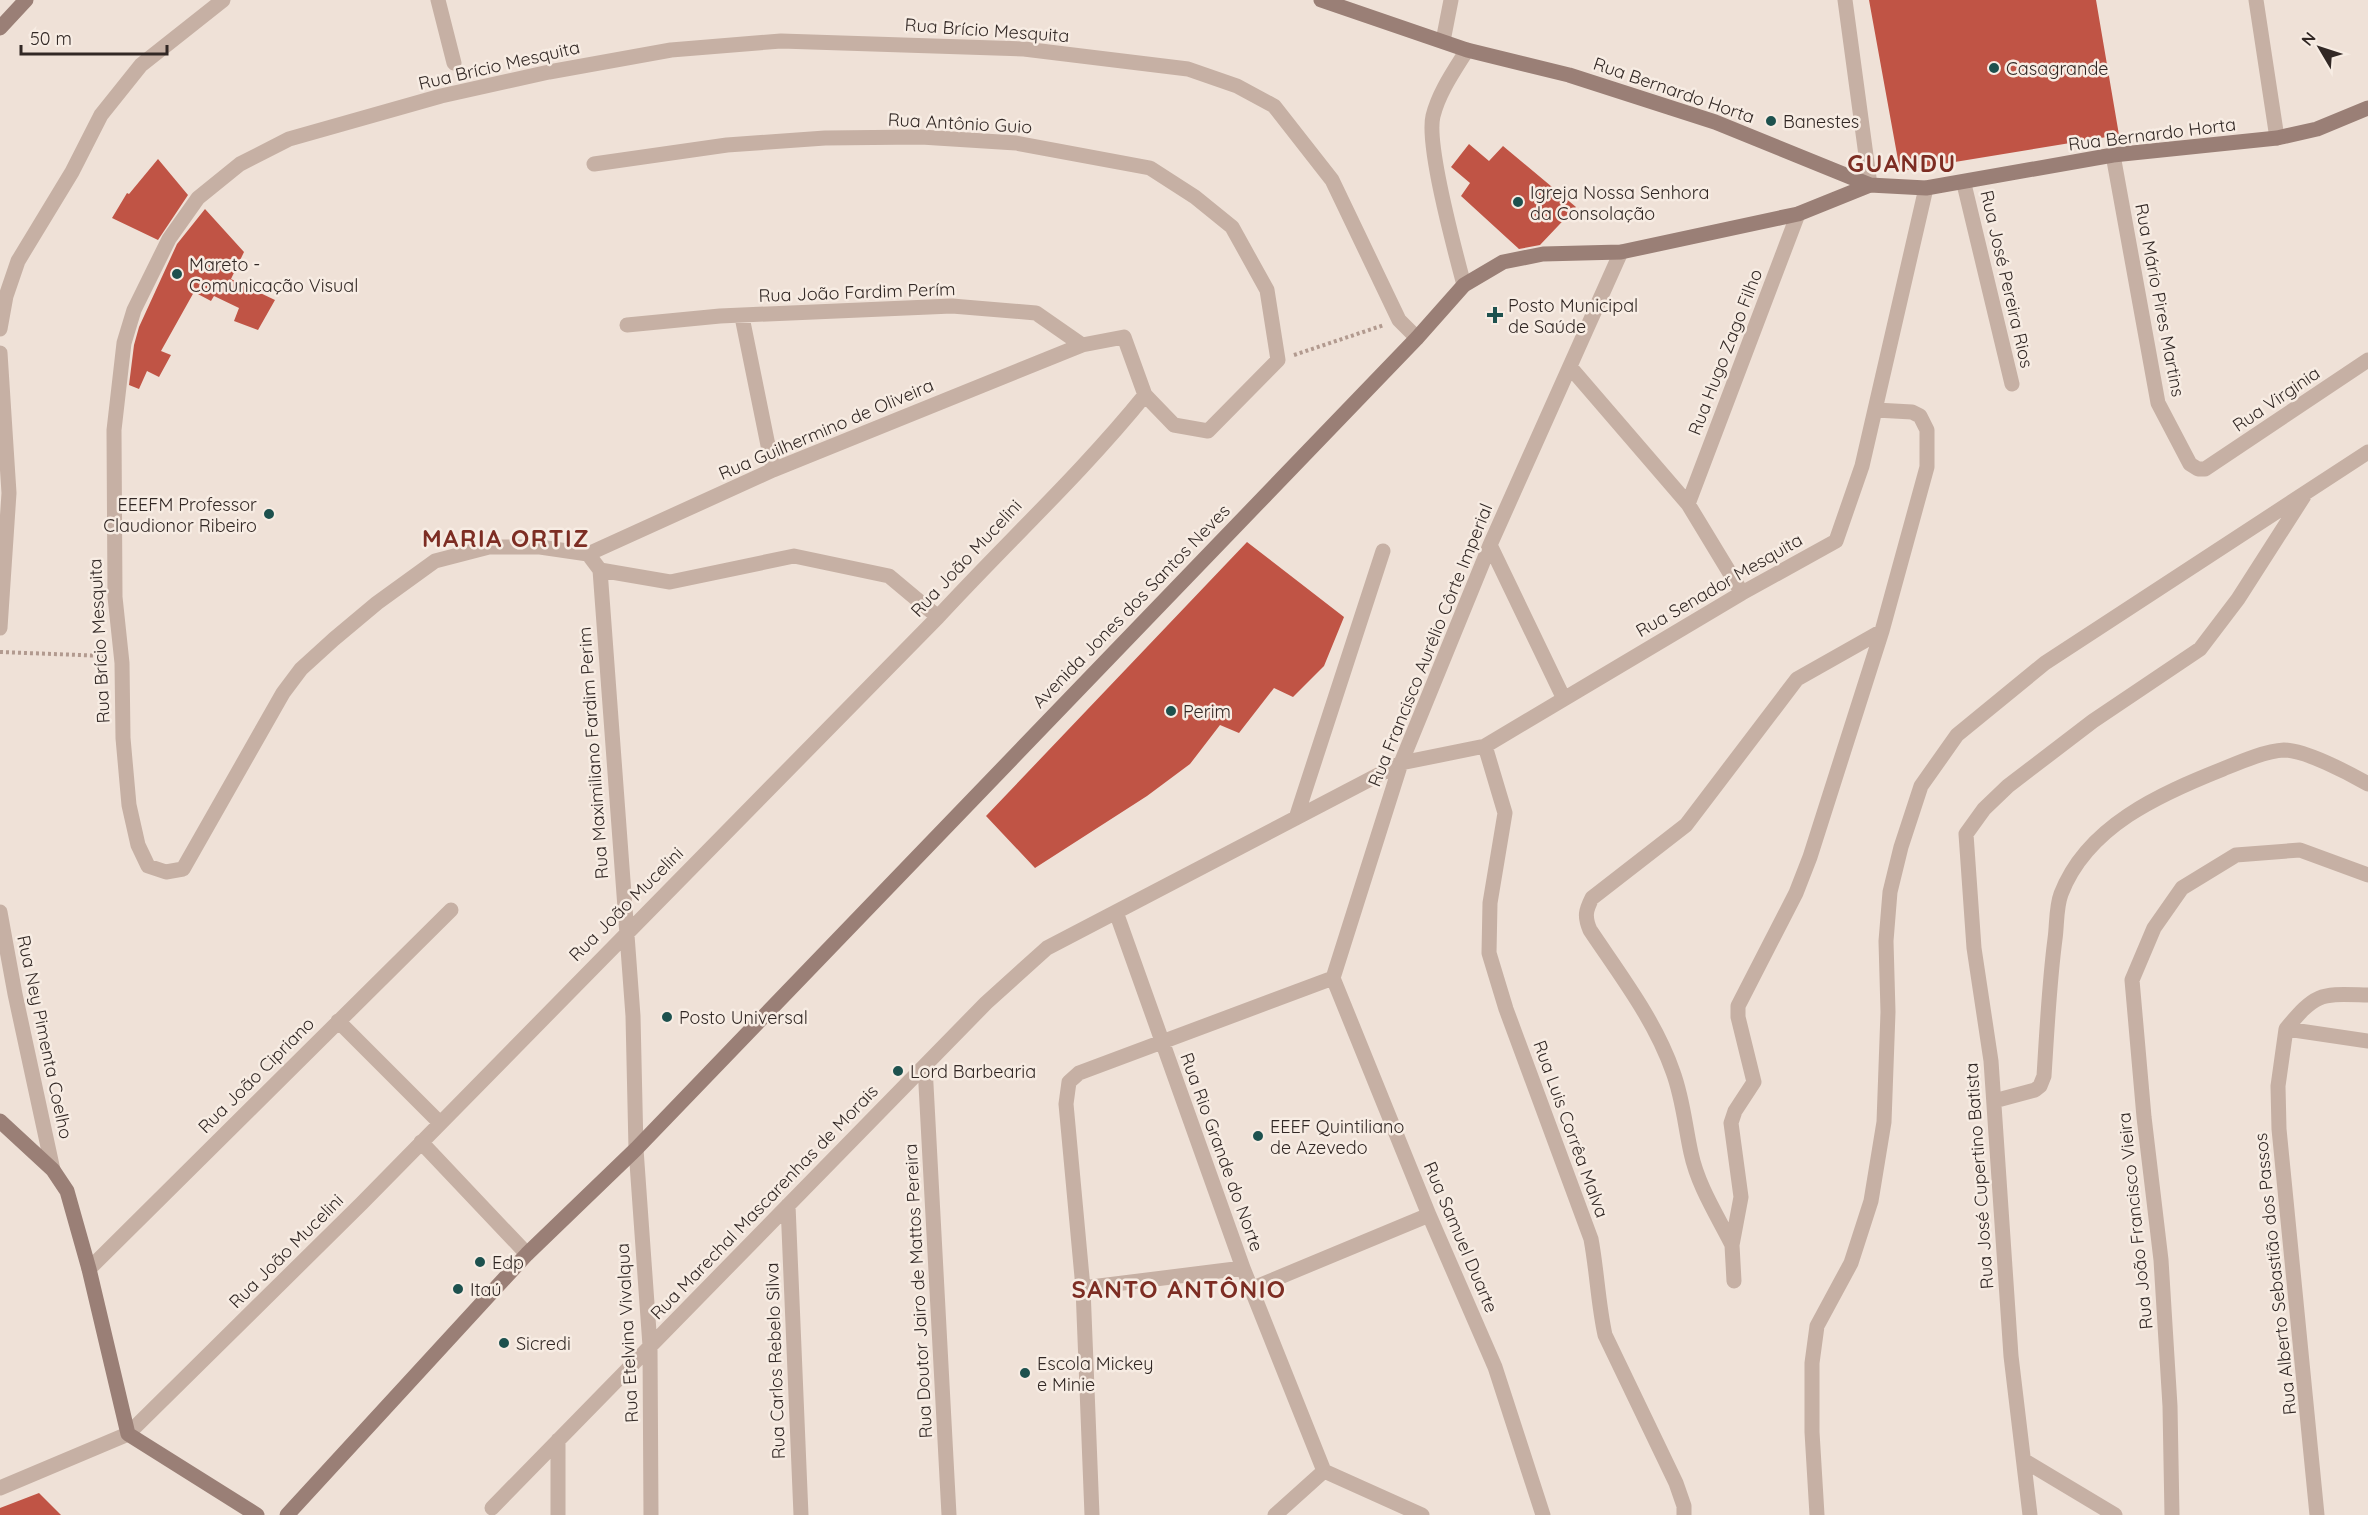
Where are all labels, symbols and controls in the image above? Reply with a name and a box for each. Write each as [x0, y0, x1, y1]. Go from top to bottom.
street label: Rua Brício Mesquita [904, 13, 1070, 47]
scale bar [21, 18, 166, 56]
north arrow [2290, 18, 2350, 78]
text: 50 m [30, 27, 72, 50]
text: N [2297, 28, 2320, 49]
street label: Rua Brício Mesquita [416, 35, 582, 95]
street label: Rua Bernardo Horta [1590, 52, 1758, 128]
place label: Casagrande [2006, 57, 2109, 80]
marker: Casagrande [1987, 61, 2001, 75]
street label: Rua Antônio Guio [887, 108, 1033, 138]
place label: Banestes [1783, 110, 1859, 133]
street label: Rua Bernardo Horta [2067, 112, 2237, 156]
marker: Banestes [1764, 114, 1778, 128]
district label: GUANDU [1847, 148, 1957, 178]
place label: Igreja Nossa Senhora da Consolação [1530, 181, 1709, 225]
street label: Rua José Pereira Rios [1975, 188, 2039, 370]
marker: Igreja Nossa Senhora da Consolação [1511, 195, 1525, 209]
street label: Rua Mário Pires Martins [2130, 201, 2190, 399]
place label: Mareto - Comunicação Visual [189, 253, 358, 297]
street label: Rua Hugo Zago Filho [1683, 266, 1767, 438]
marker: Mareto - Comunicação Visual [170, 267, 184, 281]
street label: Rua João Fardim Perím [758, 277, 956, 307]
place label: Posto Municipal de Saúde [1508, 294, 1638, 338]
marker: Posto Municipal de Saúde [1486, 306, 1504, 324]
street label: Rua Virginia [2228, 361, 2324, 437]
street label: Rua Guilhermino de Oliveira [715, 373, 937, 485]
place label: EEEFM Professor Claudionor Ribeiro [103, 493, 257, 537]
street label: Rua João Mucelini [906, 494, 1026, 622]
street label: Avenida Jones dos Santos Neves [1027, 499, 1235, 713]
street label: Rua Francisco Aurélio Côrte Imperial [1363, 500, 1497, 790]
marker: EEEFM Professor Claudionor Ribeiro [262, 507, 276, 521]
district label: MARIA ORTIZ [422, 523, 590, 553]
street label: Rua Senador Mesquita [1632, 528, 1806, 642]
street label: Rua Brício Mesquita [83, 558, 115, 724]
street label: Rua Maximiliano Fardim Perim [573, 626, 613, 880]
place label: Perim [1183, 700, 1231, 723]
marker: Perim [1164, 704, 1178, 718]
street label: Rua João Mucelini [564, 842, 688, 966]
street label: Rua Ney Pimenta Coelho [12, 933, 78, 1141]
place label: Posto Universal [679, 1006, 808, 1029]
marker: Posto Universal [660, 1010, 674, 1024]
street label: Rua João Cipriano [193, 1012, 319, 1138]
street label: Rua Luis Corrêa Malva [1528, 1037, 1614, 1221]
street label: Rua Rio Grande do Norte [1175, 1049, 1269, 1255]
place label: Lord Barbearia [910, 1060, 1036, 1083]
street label: Rua José Cupertino Batista [1960, 1062, 1998, 1290]
marker: Lord Barbearia [891, 1064, 905, 1078]
street label: Rua Marechal Mascarenhas de Morais [645, 1080, 883, 1324]
street label: Rua João Francisco Vieira [2112, 1111, 2158, 1331]
place label: EEEF Quintiliano de Azevedo [1270, 1115, 1404, 1159]
marker: EEEF Quintiliano de Azevedo [1251, 1129, 1265, 1143]
street label: Rua Alberto Sebastião dos Passos [2249, 1132, 2301, 1416]
street label: Rua Doutor Jairo de Mattos Pereira [899, 1143, 937, 1439]
street label: Rua Samuel Duarte [1419, 1158, 1503, 1316]
street label: Rua João Mucelini [224, 1189, 348, 1313]
street label: Rua Etelvina Vivalqua [611, 1243, 643, 1423]
place label: Edp [492, 1251, 524, 1274]
marker: Edp [473, 1255, 487, 1269]
street label: Rua Carlos Rebelo Silva [760, 1262, 790, 1460]
district label: SANTO ANTÔNIO [1072, 1274, 1286, 1304]
place label: Itaú [470, 1278, 502, 1301]
marker: Itaú [451, 1282, 465, 1296]
place label: Sicredi [516, 1332, 571, 1355]
marker: Sicredi [497, 1336, 511, 1350]
place label: Escola Mickey e Minie [1037, 1352, 1153, 1396]
marker: Escola Mickey e Minie [1018, 1366, 1032, 1380]

